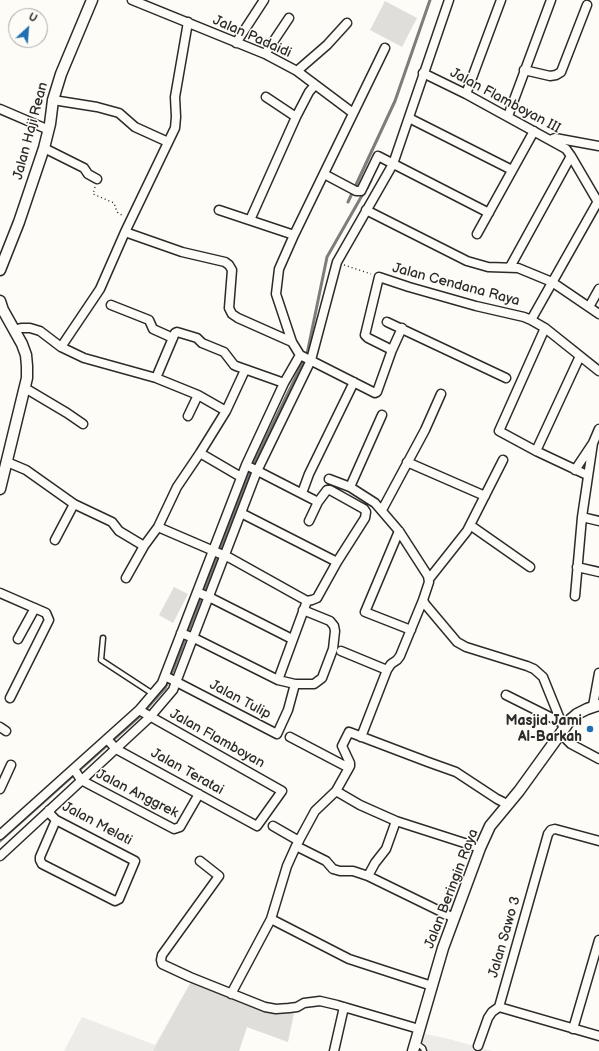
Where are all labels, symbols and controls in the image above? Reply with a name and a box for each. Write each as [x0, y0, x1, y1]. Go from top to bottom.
north arrow [8, 8, 48, 48]
text: U [27, 10, 39, 25]
street label: Jalan Padaidi [210, 12, 294, 62]
street label: Jalan Flamboyan III [447, 65, 563, 137]
street label: Jalan Haji Rean [10, 80, 52, 182]
street label: Jalan Cendana Raya [391, 260, 521, 310]
street label: Jalan Tulip [206, 677, 274, 723]
street label: Jalan Flamboyan [167, 706, 267, 772]
place label: Masjid Jami Al-Barkah [505, 713, 582, 746]
marker: Masjid Jami Al-Barkah [585, 724, 595, 734]
street label: Jalan Teratai [148, 745, 226, 799]
street label: Jalan Anggrek [93, 766, 181, 822]
street label: Jalan Melati [59, 799, 135, 849]
street label: Jalan Beringin Raya [421, 827, 483, 951]
street label: Jalan Sawo 3 [485, 895, 525, 979]

